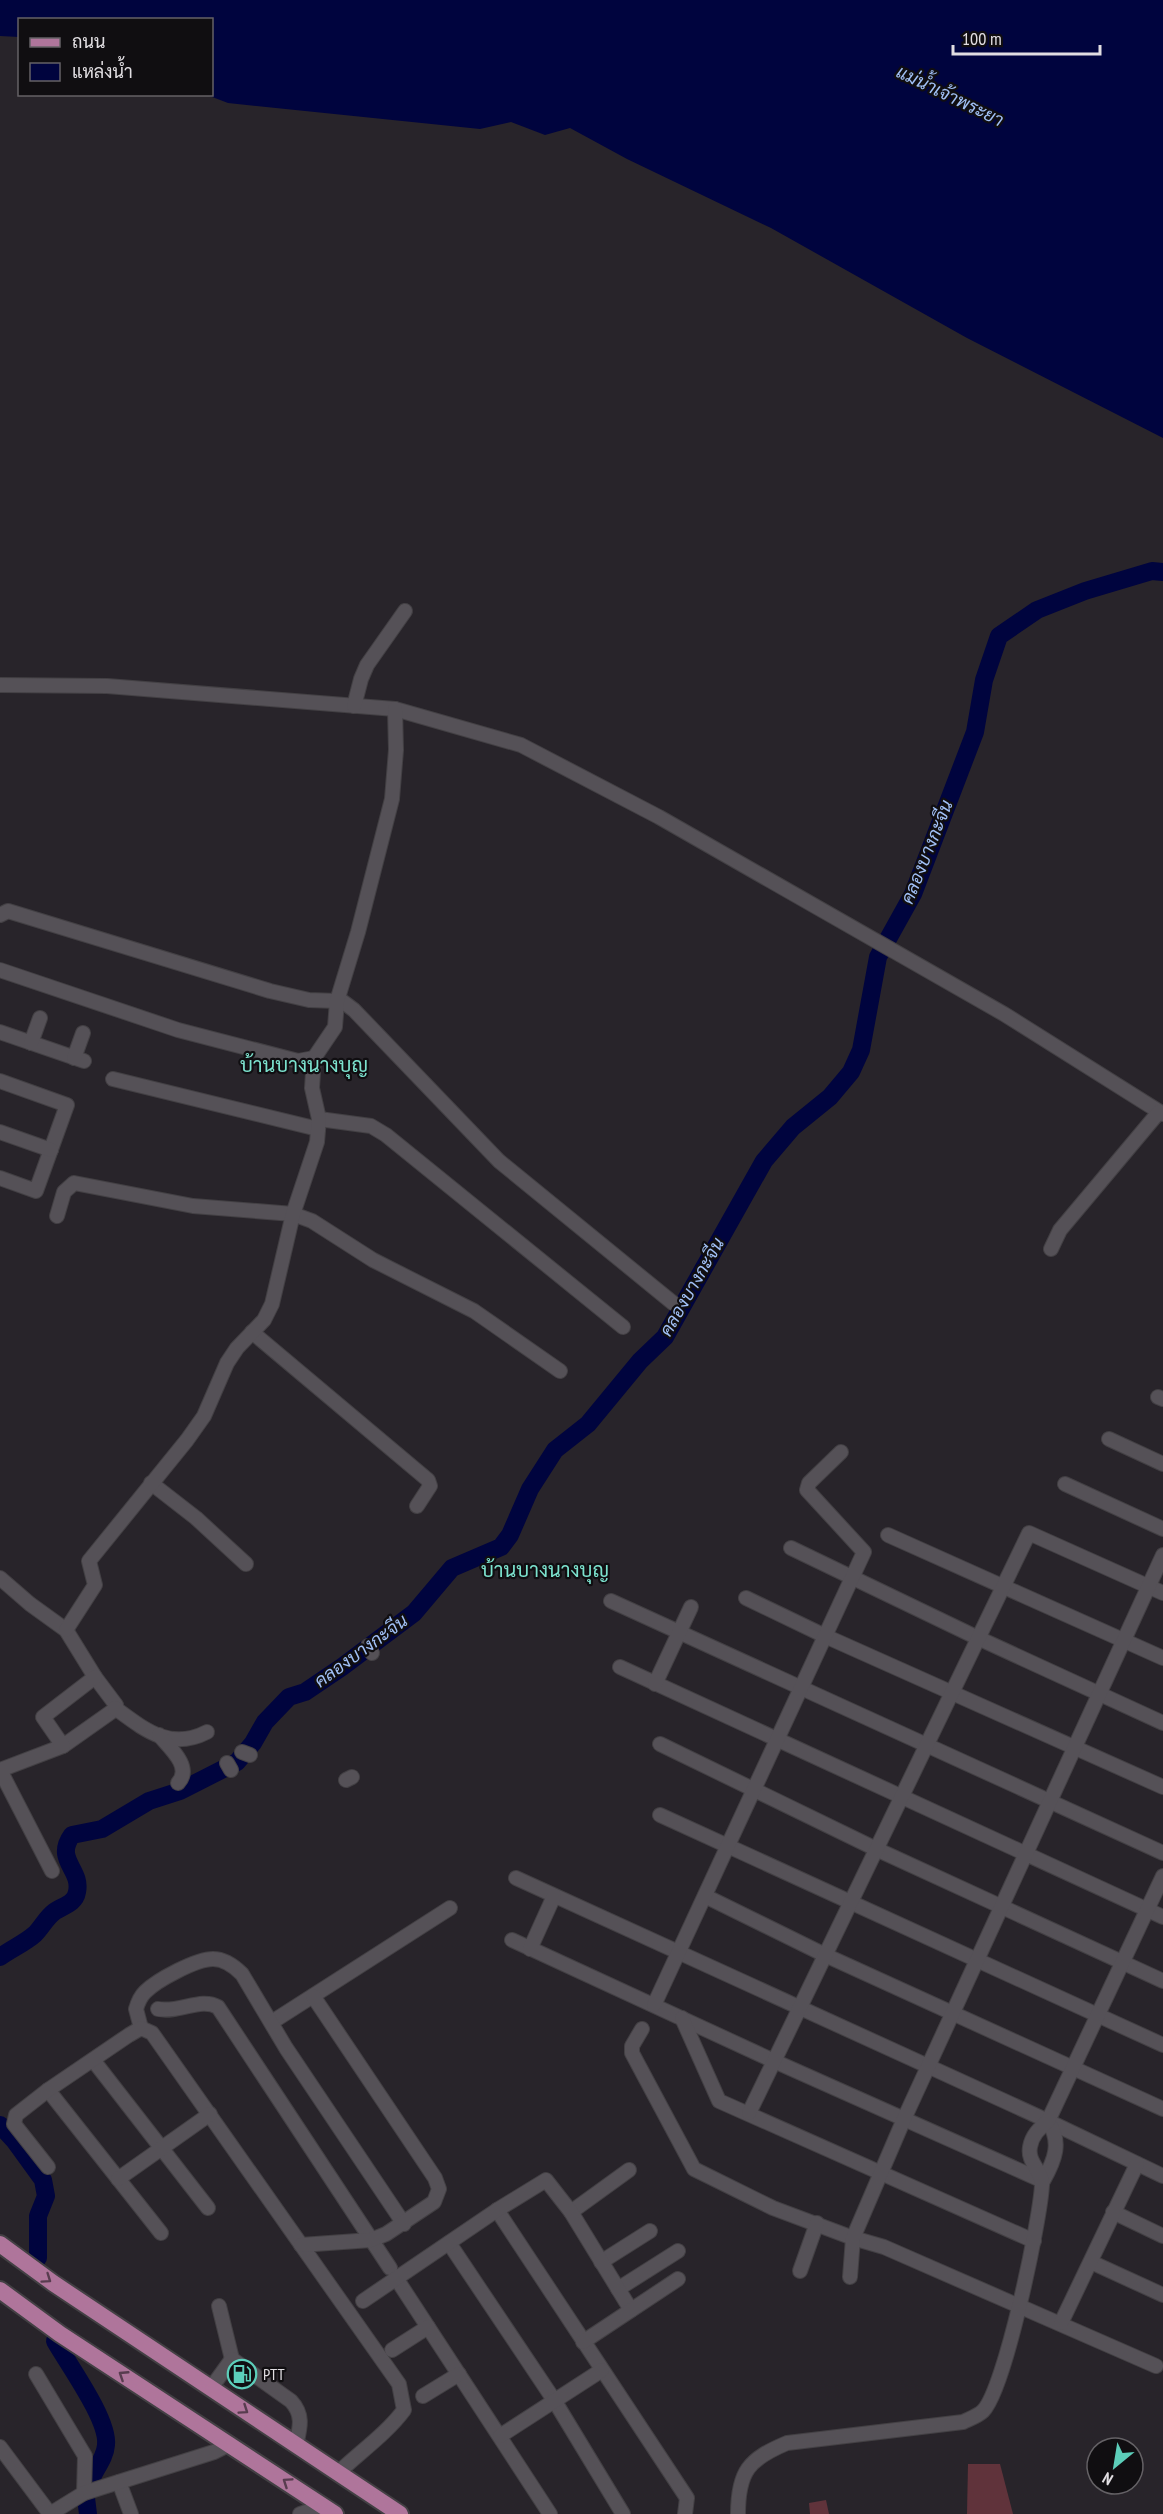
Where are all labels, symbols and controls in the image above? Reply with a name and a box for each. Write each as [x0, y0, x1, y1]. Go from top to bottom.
legend [18, 18, 213, 96]
scale bar [953, 18, 1100, 56]
text: 100 m [962, 27, 1002, 50]
text: ถนน [72, 30, 105, 53]
text: แหล่งน้ำ [72, 56, 133, 83]
water label: แม่น้ำเจ้าพระยา [893, 56, 1010, 131]
water label: คลองบางกะจีน [894, 796, 958, 907]
district label: บ้านบางนางบุญ [240, 1052, 368, 1079]
water label: คลองบางกะจีน [653, 1232, 729, 1340]
district label: บ้านบางนางบุญ [481, 1557, 609, 1584]
water label: คลองบางกะจีน [309, 1608, 412, 1692]
one-way arrow [40, 2272, 51, 2283]
fuel station icon: PTT [226, 2358, 258, 2390]
place label: PTT [263, 2364, 285, 2384]
one-way arrow [119, 2371, 130, 2382]
one-way arrow [237, 2403, 248, 2414]
north arrow [1085, 2436, 1145, 2496]
text: N [1099, 2468, 1116, 2490]
one-way arrow [282, 2478, 293, 2489]

